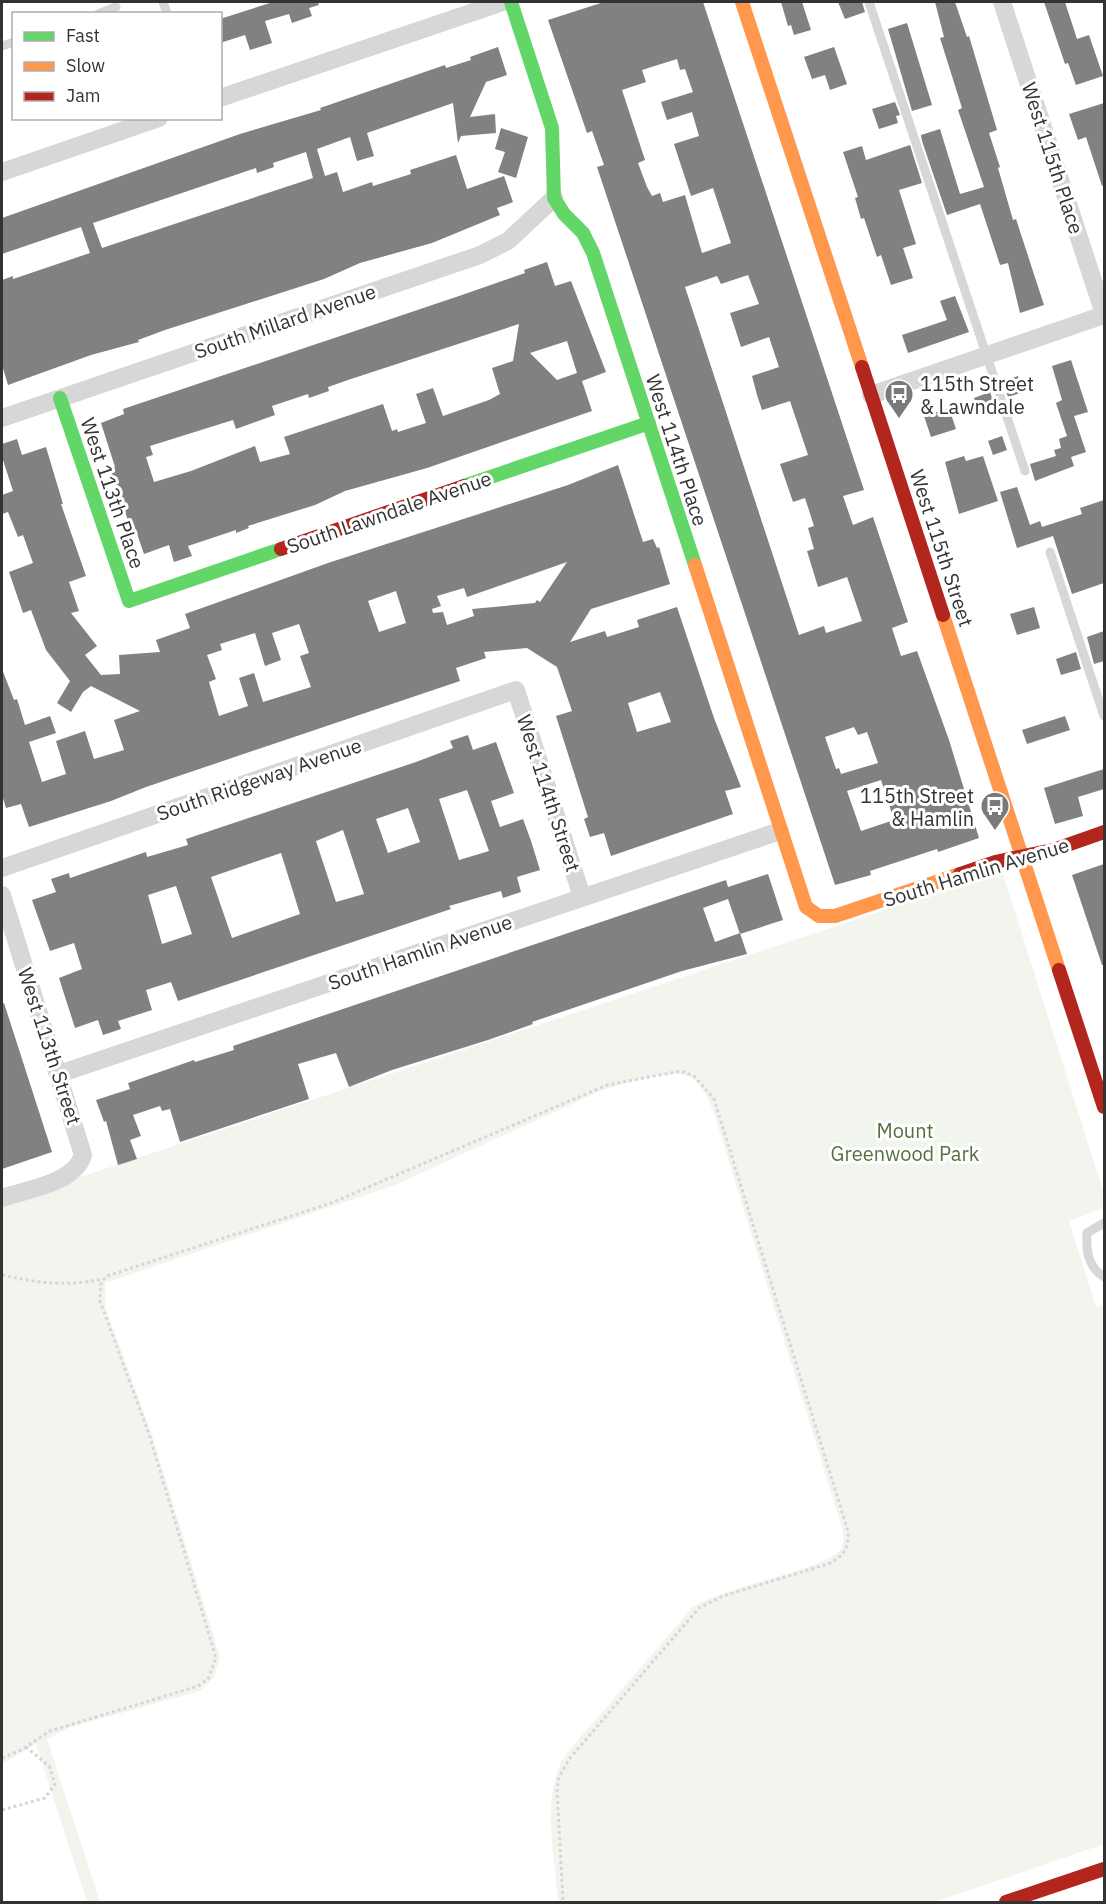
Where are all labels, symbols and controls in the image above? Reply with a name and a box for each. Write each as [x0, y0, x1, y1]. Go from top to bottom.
legend [12, 12, 222, 120]
text: Fast [66, 24, 100, 47]
text: Slow [66, 54, 105, 77]
street label: West 115th Place [1016, 79, 1090, 237]
text: Jam [66, 84, 101, 107]
street label: South Millard Avenue [191, 277, 379, 365]
place label: 115th Street & Lawndale [920, 370, 1034, 420]
street label: West 114th Place [640, 371, 714, 529]
bus stop icon: 115th Street & Lawndale [883, 378, 915, 420]
street label: West 113th Place [74, 414, 152, 572]
street label: South Lawndale Avenue [283, 464, 495, 560]
street label: West 115th Street [904, 466, 980, 630]
street label: West 114th Street [511, 711, 587, 875]
street label: South Ridgeway Avenue [153, 731, 365, 827]
place label: 115th Street & Hamlin [860, 782, 974, 832]
bus stop icon: 115th Street & Hamlin [979, 790, 1011, 832]
street label: South Hamlin Avenue [880, 831, 1072, 913]
street label: South Hamlin Avenue [324, 908, 516, 996]
street label: West 113th Street [12, 964, 88, 1128]
park label: Mount Greenwood Park [831, 1117, 980, 1167]

